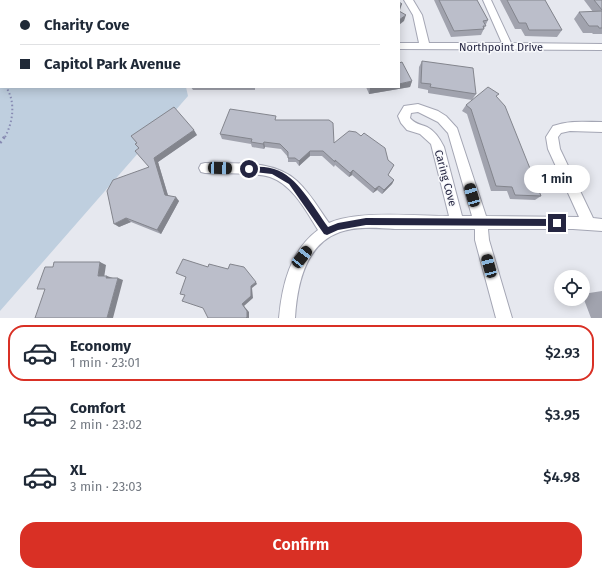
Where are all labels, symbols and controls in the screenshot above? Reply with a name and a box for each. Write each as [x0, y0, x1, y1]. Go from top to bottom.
text: Charity Cove [44, 16, 129, 34]
street label: Northpoint Drive [459, 41, 543, 54]
text: Capitol Park Avenue [44, 55, 181, 73]
street label: Caring Cove [432, 148, 459, 208]
route start [240, 160, 258, 178]
car [208, 162, 232, 174]
callout: 1 min [524, 165, 590, 193]
text: 1 min [541, 171, 573, 186]
car [463, 182, 481, 208]
route end [548, 214, 566, 232]
car [290, 244, 314, 270]
car [480, 253, 498, 279]
map controls [554, 270, 590, 306]
button: locate [554, 270, 590, 306]
icon: car [22, 335, 58, 371]
text: Economy [70, 337, 131, 355]
text: $2.93 [545, 344, 580, 362]
text: 1 min · 23:01 [70, 355, 140, 370]
icon: car [22, 397, 58, 433]
text: Comfort [70, 399, 126, 417]
text: $3.95 [545, 406, 580, 424]
text: 2 min · 23:02 [70, 417, 142, 432]
icon: car [22, 459, 58, 495]
text: XL [70, 461, 86, 479]
text: $4.98 [543, 468, 580, 486]
text: 3 min · 23:03 [70, 479, 142, 494]
button: Confirm [20, 522, 582, 568]

